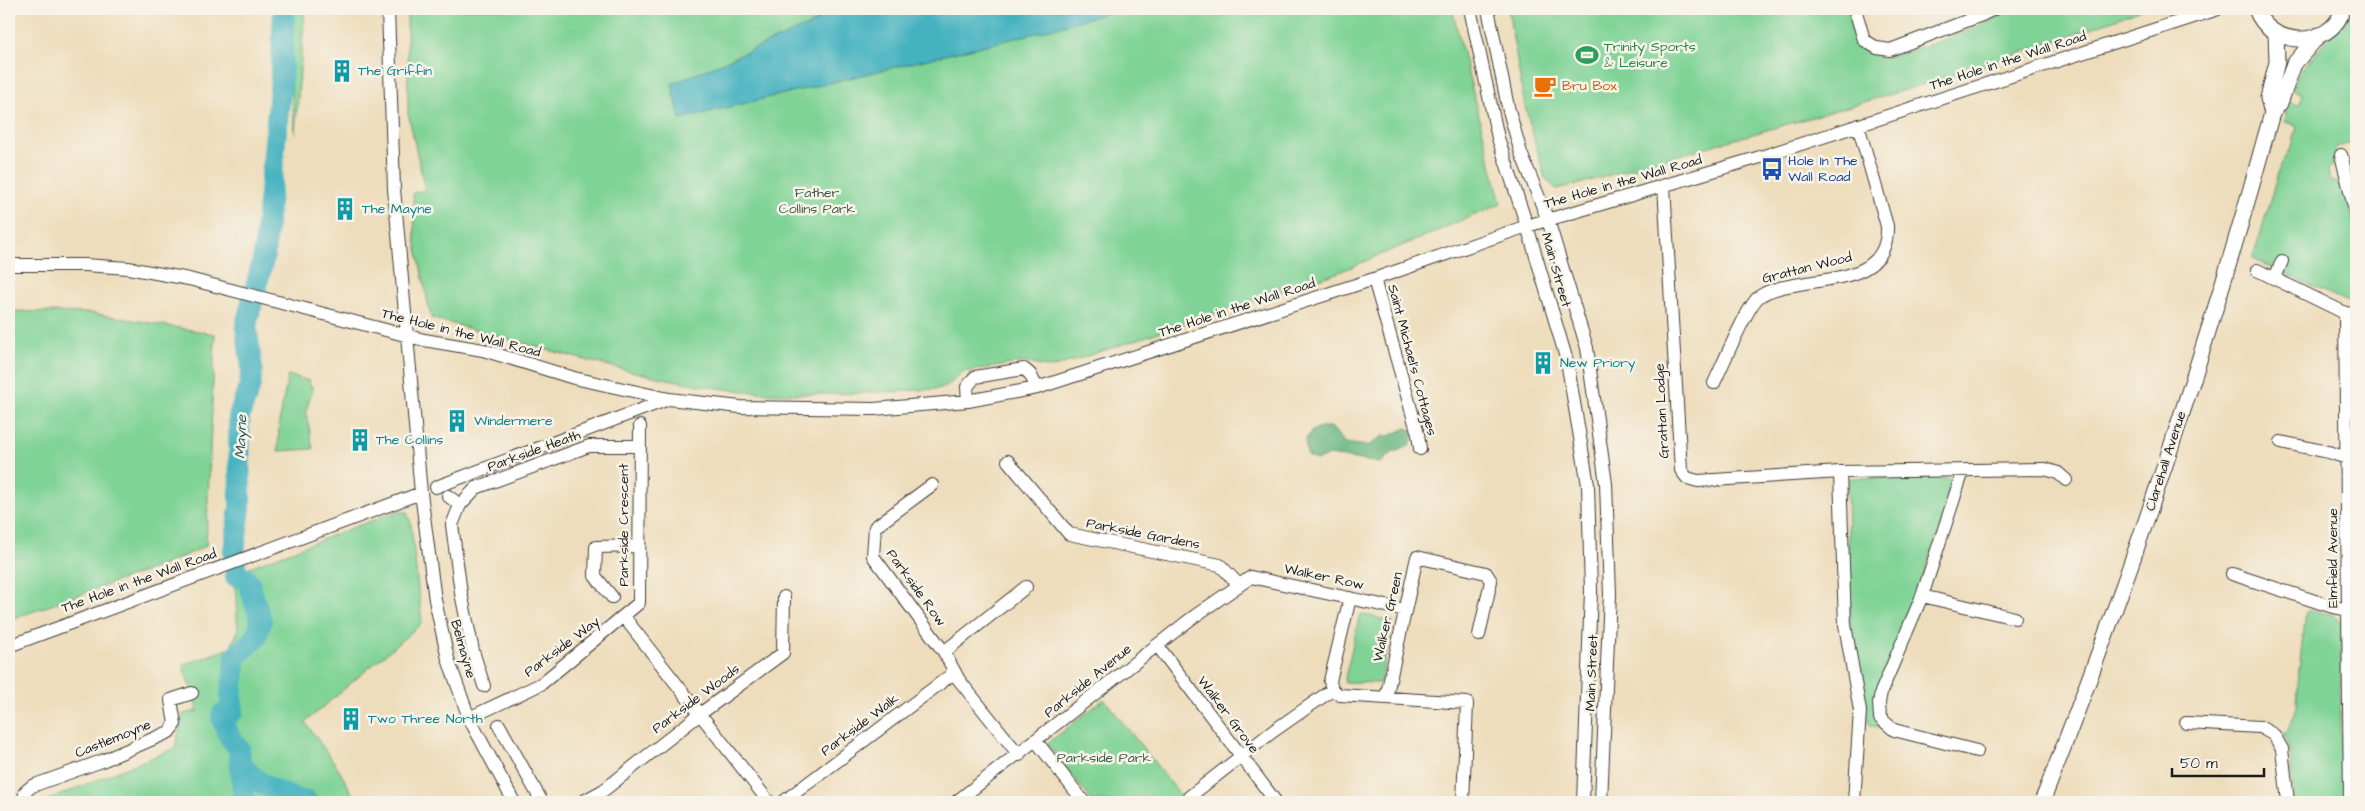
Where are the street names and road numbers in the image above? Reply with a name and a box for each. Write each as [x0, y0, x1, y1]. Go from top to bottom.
street label: The Hole in the Wall Road [1927, 26, 2089, 96]
street label: The Hole in the Wall Road [1542, 150, 1704, 214]
street label: Main Street [1536, 230, 1576, 310]
street label: Grattan Wood [1760, 247, 1854, 289]
street label: The Hole in the Wall Road [1156, 273, 1318, 343]
street label: Saint Michael's Cottages [1382, 282, 1442, 438]
street label: The Hole in the Wall Road [379, 304, 543, 362]
street label: Grattan Lodge [1650, 363, 1674, 459]
street label: Clarehall Avenue [2140, 408, 2192, 514]
street label: Parkside Heath [485, 425, 583, 477]
street label: Parkside Crescent [614, 463, 634, 587]
street label: Elmfield Avenue [2323, 508, 2343, 608]
street label: Parkside Gardens [1085, 513, 1201, 555]
street label: The Hole in the Wall Road [59, 544, 219, 618]
street label: Parkside Row [881, 545, 951, 631]
street label: Walker Row [1282, 559, 1366, 595]
street label: Walker Green [1368, 570, 1408, 664]
street label: Parkside Way [520, 612, 604, 682]
street label: Belmayne [445, 617, 481, 681]
street label: Main Street [1581, 634, 1603, 712]
street label: Parkside Avenue [1040, 639, 1136, 723]
street label: Parkside Woods [648, 659, 744, 739]
street label: Walker Grove [1192, 672, 1264, 758]
street label: Parkside Walk [817, 689, 903, 761]
street label: Castlemoyne [72, 714, 154, 763]

